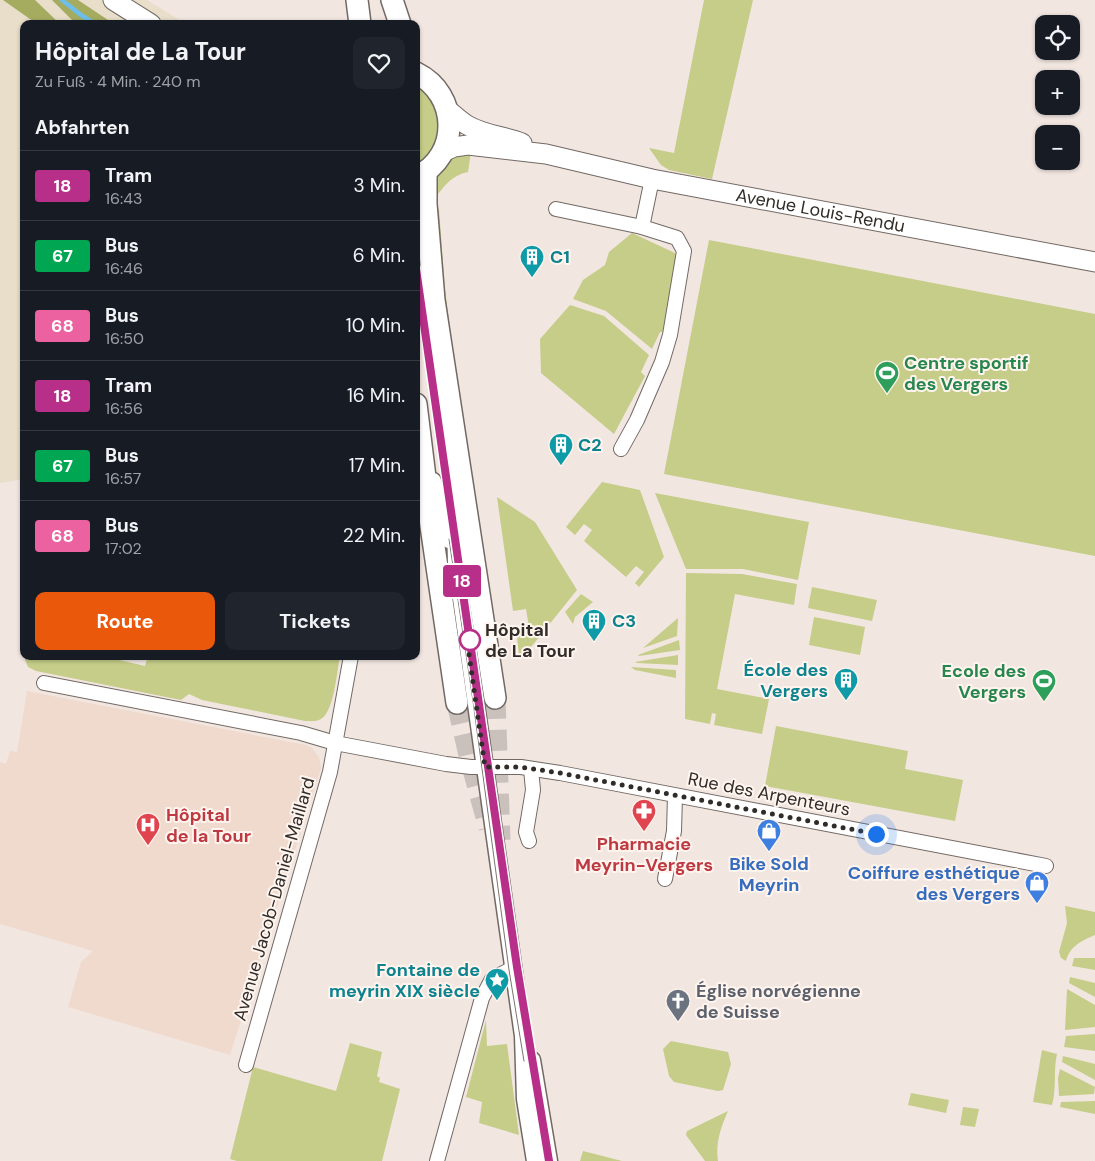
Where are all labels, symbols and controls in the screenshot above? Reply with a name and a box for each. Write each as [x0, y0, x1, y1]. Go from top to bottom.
map controls [1035, 15, 1080, 170]
button: locate [1035, 15, 1080, 60]
text: Hôpital de La Tour [35, 36, 246, 67]
button: heart [353, 37, 405, 89]
button: + [1035, 70, 1080, 115]
text: Zu Fuß · 4 Min. · 240 m [35, 71, 200, 92]
text: Abfahrten [35, 115, 129, 140]
button: − [1035, 125, 1080, 170]
text: Tram [105, 163, 152, 188]
text: 3 Min. [354, 173, 405, 198]
text: 18 [54, 174, 71, 198]
street label: Avenue Louis-Rendu [734, 183, 907, 238]
text: 16:43 [105, 188, 142, 209]
text: Bus [105, 233, 139, 258]
text: 6 Min. [353, 243, 405, 268]
text: 67 [52, 244, 73, 268]
building icon: C1 [519, 244, 545, 278]
place label: C1 [550, 245, 570, 269]
text: 16:46 [105, 258, 143, 279]
text: Bus [105, 303, 139, 328]
text: 10 Min. [346, 313, 405, 338]
text: 68 [51, 314, 74, 338]
text: 16:50 [105, 328, 144, 349]
place label: Centre sportif des Vergers [904, 351, 1028, 396]
sports icon: Centre sportif des Vergers [874, 360, 900, 394]
text: Tram [105, 373, 152, 398]
text: 16 Min. [347, 383, 405, 408]
text: 18 [54, 384, 71, 408]
text: 16:56 [105, 398, 143, 419]
building icon: C2 [548, 432, 574, 466]
place label: C2 [578, 433, 602, 457]
text: Bus [105, 443, 139, 468]
text: 17 Min. [349, 453, 405, 478]
text: 67 [52, 454, 73, 478]
text: 16:57 [105, 468, 141, 489]
text: Bus [105, 513, 139, 538]
text: 22 Min. [343, 523, 405, 548]
text: 68 [51, 524, 74, 548]
text: 17:02 [105, 538, 142, 559]
line badge: 18 [440, 565, 484, 597]
text: 18 [453, 569, 471, 593]
button: Route [35, 592, 215, 650]
button: Tickets [225, 592, 405, 650]
building icon: C3 [581, 608, 607, 642]
place label: C3 [612, 609, 636, 633]
place label: Hôpital de La Tour [485, 618, 575, 663]
marker: Hôpital de La Tour [459, 629, 481, 651]
place label: École des Vergers [744, 658, 828, 703]
place label: Ecole des Vergers [942, 659, 1026, 704]
building icon: École des Vergers [833, 667, 859, 701]
sports icon: Ecole des Vergers [1031, 668, 1057, 702]
street label: Rue des Arpenteurs [686, 766, 852, 822]
street label: Avenue Jacob-Daniel-Maillard [228, 774, 320, 1024]
pharmacy icon: Pharmacie Meyrin-Vergers [631, 798, 657, 832]
place label: Hôpital de la Tour [166, 803, 251, 848]
hospital icon: Hôpital de la Tour [135, 812, 161, 846]
shop icon: Bike Sold Meyrin [756, 818, 782, 852]
your location [864, 822, 889, 847]
place label: Pharmacie Meyrin-Vergers [575, 832, 713, 877]
place label: Bike Sold Meyrin [729, 852, 809, 897]
place label: Coiffure esthétique des Vergers [848, 861, 1020, 906]
shop icon: Coiffure esthétique des Vergers [1024, 870, 1050, 904]
place label: Fontaine de meyrin XIX siècle [329, 958, 480, 1003]
place icon: Fontaine de meyrin XIX siècle [484, 967, 510, 1001]
place label: Église norvégienne de Suisse [696, 979, 861, 1024]
church icon: Église norvégienne de Suisse [665, 988, 691, 1022]

